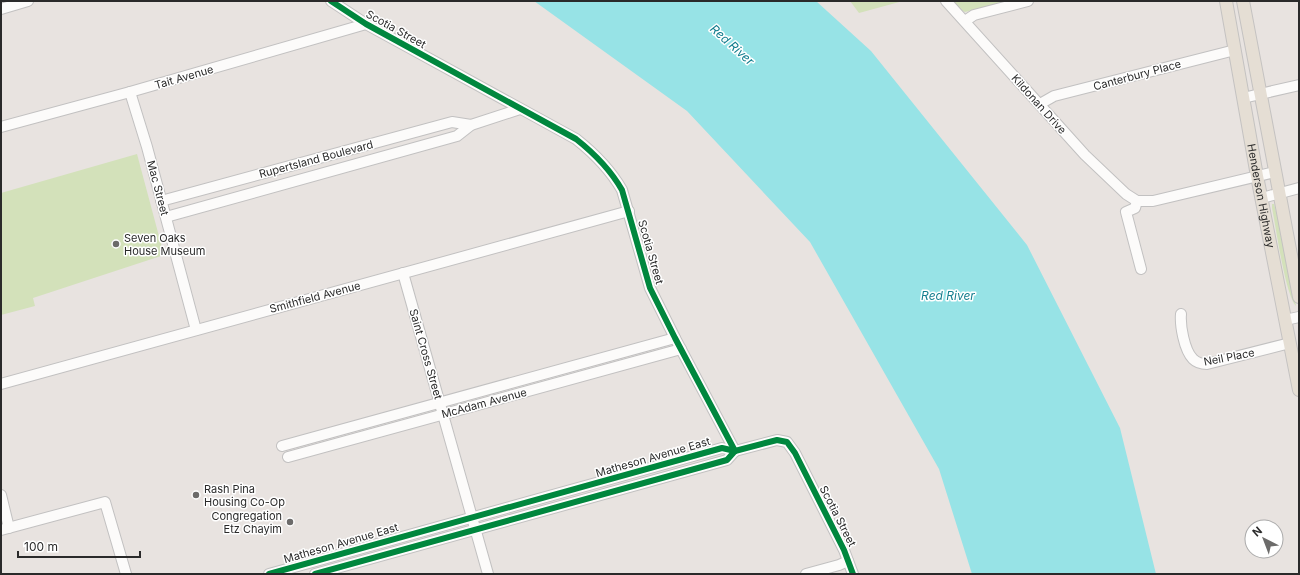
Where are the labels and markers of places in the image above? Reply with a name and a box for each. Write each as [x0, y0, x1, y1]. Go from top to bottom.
place label: Seven Oaks House Museum [124, 231, 205, 258]
marker: Seven Oaks House Museum [111, 239, 121, 249]
place label: Rash Pina Housing Co-Op [204, 482, 285, 509]
marker: Rash Pina Housing Co-Op [191, 490, 201, 500]
place label: Congregation Etz Chayim [211, 509, 282, 536]
marker: Congregation Etz Chayim [285, 517, 295, 527]

